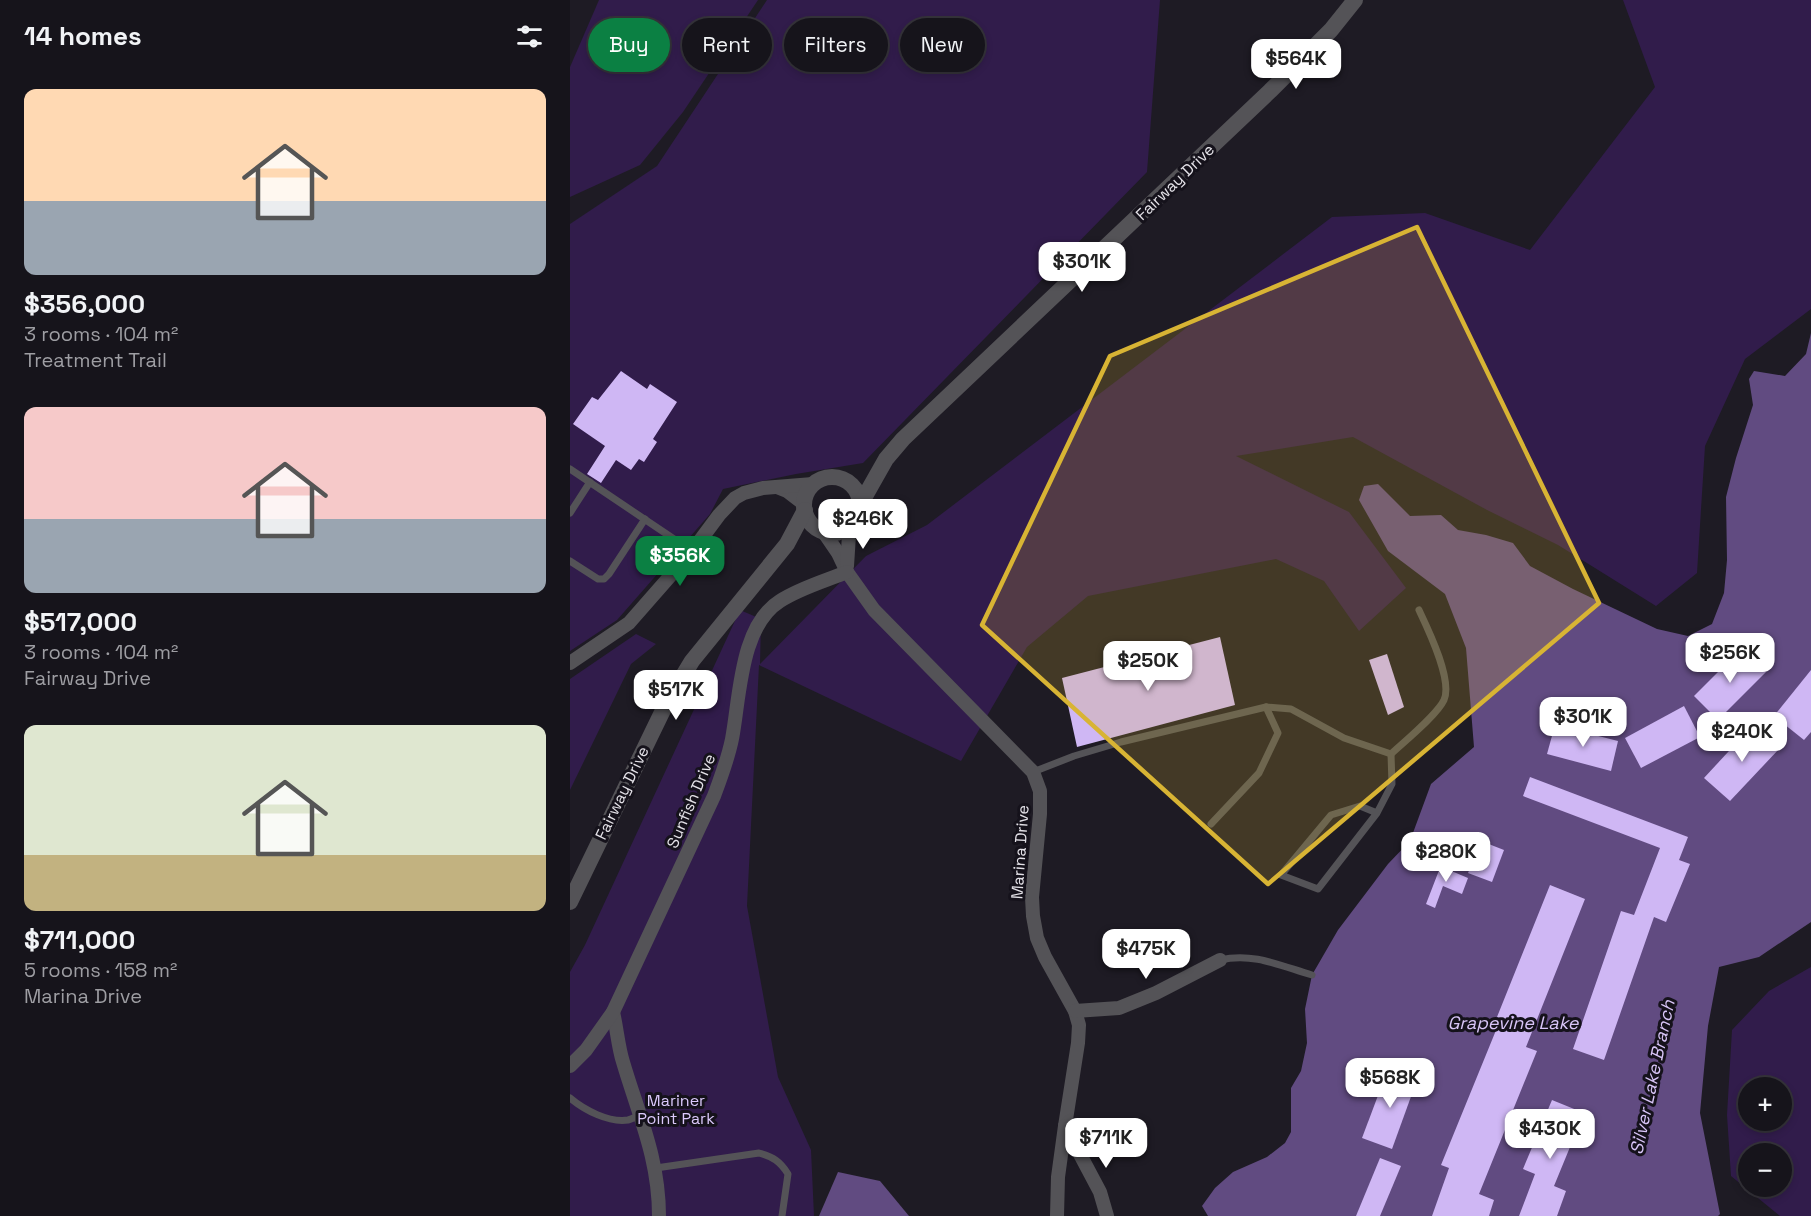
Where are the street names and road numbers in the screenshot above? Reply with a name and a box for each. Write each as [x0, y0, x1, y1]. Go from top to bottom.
street label: Fairway Drive [1131, 139, 1219, 225]
street label: Fairway Drive [590, 743, 654, 843]
street label: Sunfish Drive [662, 751, 720, 851]
street label: Marina Drive [1006, 804, 1034, 900]

